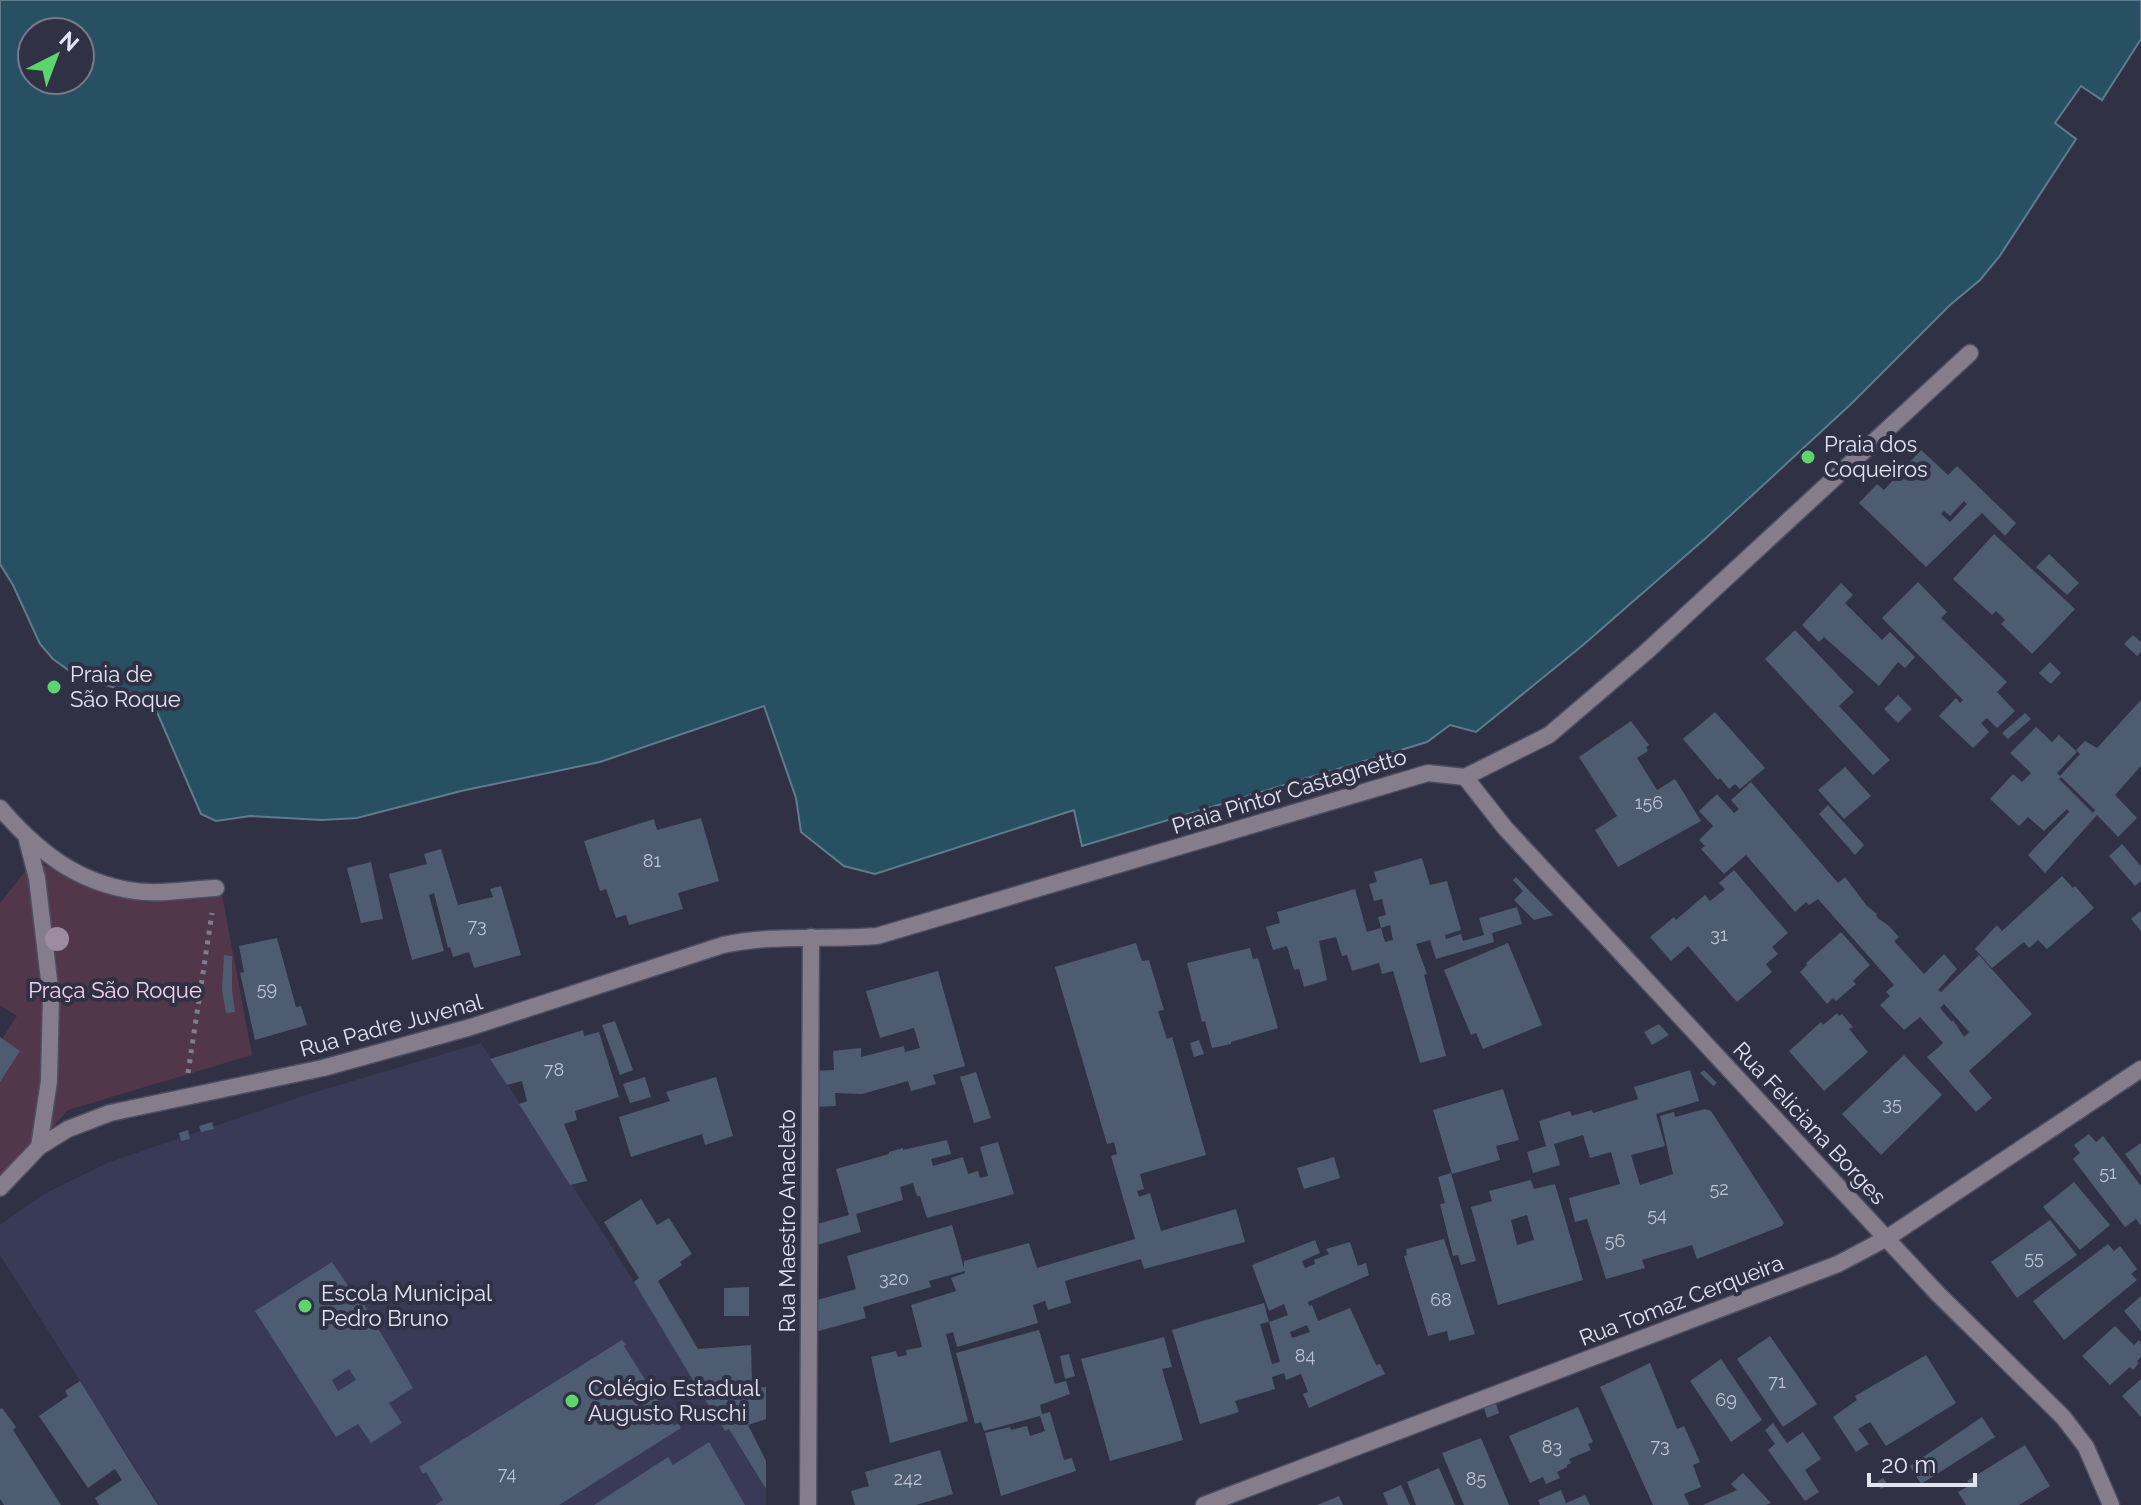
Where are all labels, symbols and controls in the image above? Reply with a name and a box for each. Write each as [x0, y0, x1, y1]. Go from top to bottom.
north arrow [16, 16, 96, 96]
text: N [54, 26, 84, 56]
place label: Praia dos Coqueiros [1824, 431, 1928, 482]
marker: Praia dos Coqueiros [1799, 448, 1817, 466]
place label: Praia de São Roque [70, 661, 181, 712]
marker: Praia de São Roque [45, 678, 63, 696]
street label: Praia Pintor Castagnetto [1169, 743, 1409, 839]
house number: 156 [1635, 792, 1663, 813]
house number: 81 [643, 850, 661, 871]
house number: 73 [467, 915, 487, 936]
house number: 31 [1710, 924, 1728, 945]
park label: Praça São Roque [28, 977, 202, 1003]
house number: 59 [257, 978, 277, 999]
street label: Rua Padre Juvenal [297, 988, 485, 1062]
street label: Rua Feliciana Borges [1728, 1036, 1892, 1210]
house number: 78 [544, 1059, 564, 1080]
house number: 35 [1882, 1093, 1902, 1114]
street label: Rua Maestro Anacleto [774, 1109, 800, 1333]
house number: 51 [2099, 1162, 2117, 1183]
house number: 52 [1709, 1178, 1729, 1199]
house number: 54 [1647, 1204, 1667, 1225]
house number: 56 [1605, 1230, 1625, 1251]
house number: 55 [2024, 1247, 2044, 1268]
street label: Rua Tomaz Cerqueira [1575, 1249, 1787, 1351]
house number: 320 [879, 1268, 909, 1289]
place label: Escola Municipal Pedro Bruno [321, 1280, 492, 1331]
house number: 68 [1430, 1289, 1452, 1310]
marker: Escola Municipal Pedro Bruno [296, 1297, 314, 1315]
house number: 84 [1295, 1345, 1315, 1366]
house number: 71 [1768, 1371, 1786, 1392]
place label: Colégio Estadual Augusto Ruschi [588, 1375, 760, 1426]
house number: 69 [1715, 1389, 1737, 1410]
marker: Colégio Estadual Augusto Ruschi [563, 1392, 581, 1410]
house number: 73 [1650, 1435, 1670, 1456]
house number: 83 [1542, 1436, 1562, 1457]
scale bar [1869, 1437, 1975, 1487]
text: 20 m [1881, 1450, 1936, 1479]
house number: 74 [498, 1463, 516, 1484]
house number: 242 [894, 1468, 922, 1489]
house number: 85 [1466, 1468, 1486, 1489]

